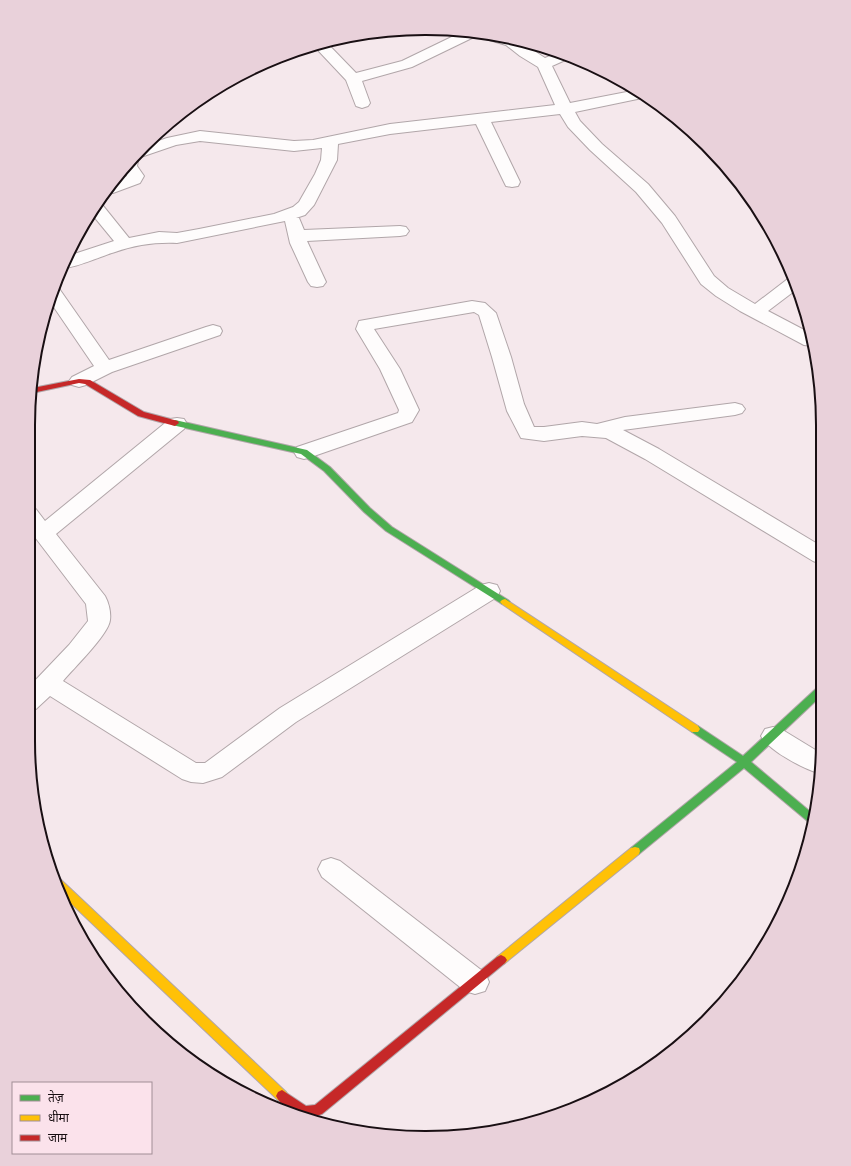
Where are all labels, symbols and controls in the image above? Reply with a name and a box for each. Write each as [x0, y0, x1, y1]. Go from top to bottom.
legend [12, 1082, 152, 1154]
text: तेज़ [48, 1090, 65, 1105]
text: धीमा [48, 1110, 70, 1125]
text: जाम [48, 1130, 68, 1145]

